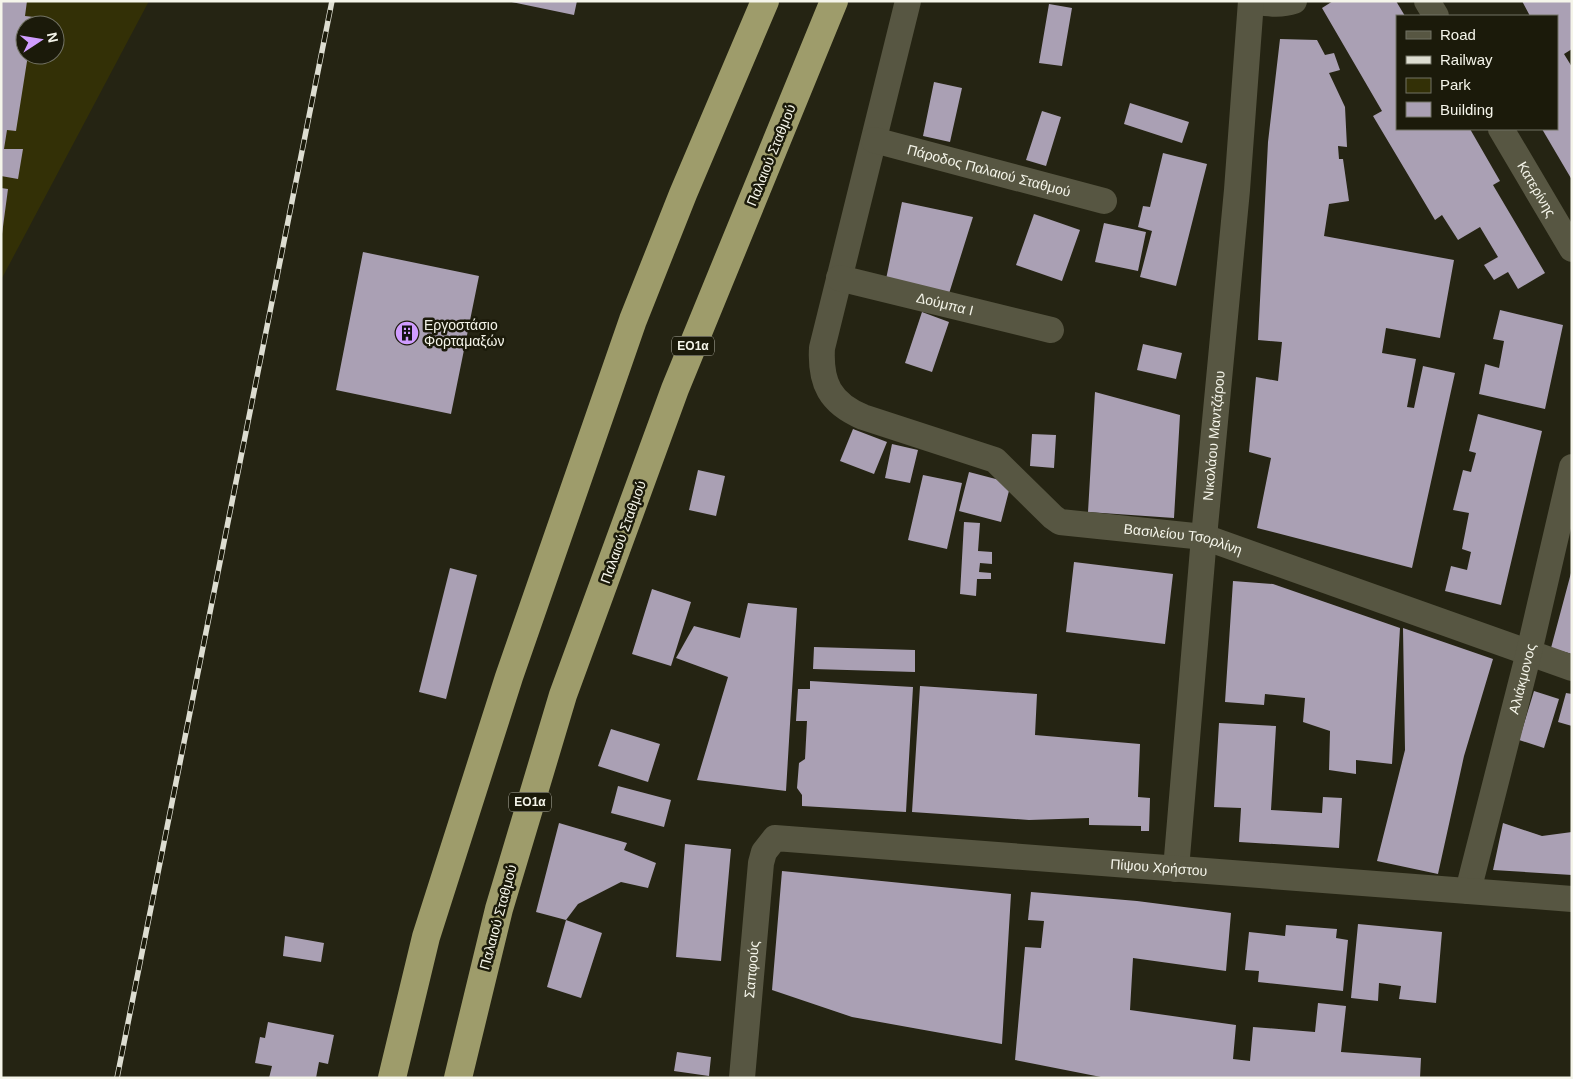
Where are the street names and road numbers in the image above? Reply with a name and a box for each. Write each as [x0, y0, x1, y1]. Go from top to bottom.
street label: Παλαιού Σταθμού [743, 102, 799, 208]
street label: Πάροδος Παλαιού Σταθμού [906, 141, 1073, 200]
street label: Κατερίνης [1514, 159, 1559, 220]
street label: Δούμπα Ι [915, 289, 975, 319]
road number: ΕΟ1α [672, 336, 714, 356]
street label: Νικολάου Μαντζάρου [1199, 370, 1228, 501]
street label: Παλαιού Σταθμού [597, 478, 649, 586]
street label: Βασιλείου Τσορλίνη [1123, 521, 1244, 558]
street label: Αλιάκμονος [1506, 642, 1539, 716]
road number: ΕΟ1α [509, 792, 551, 812]
street label: Πίψου Χρήστου [1110, 856, 1208, 879]
street label: Παλαιού Σταθμού [476, 863, 520, 971]
street label: Σαπφούς [741, 940, 762, 999]

